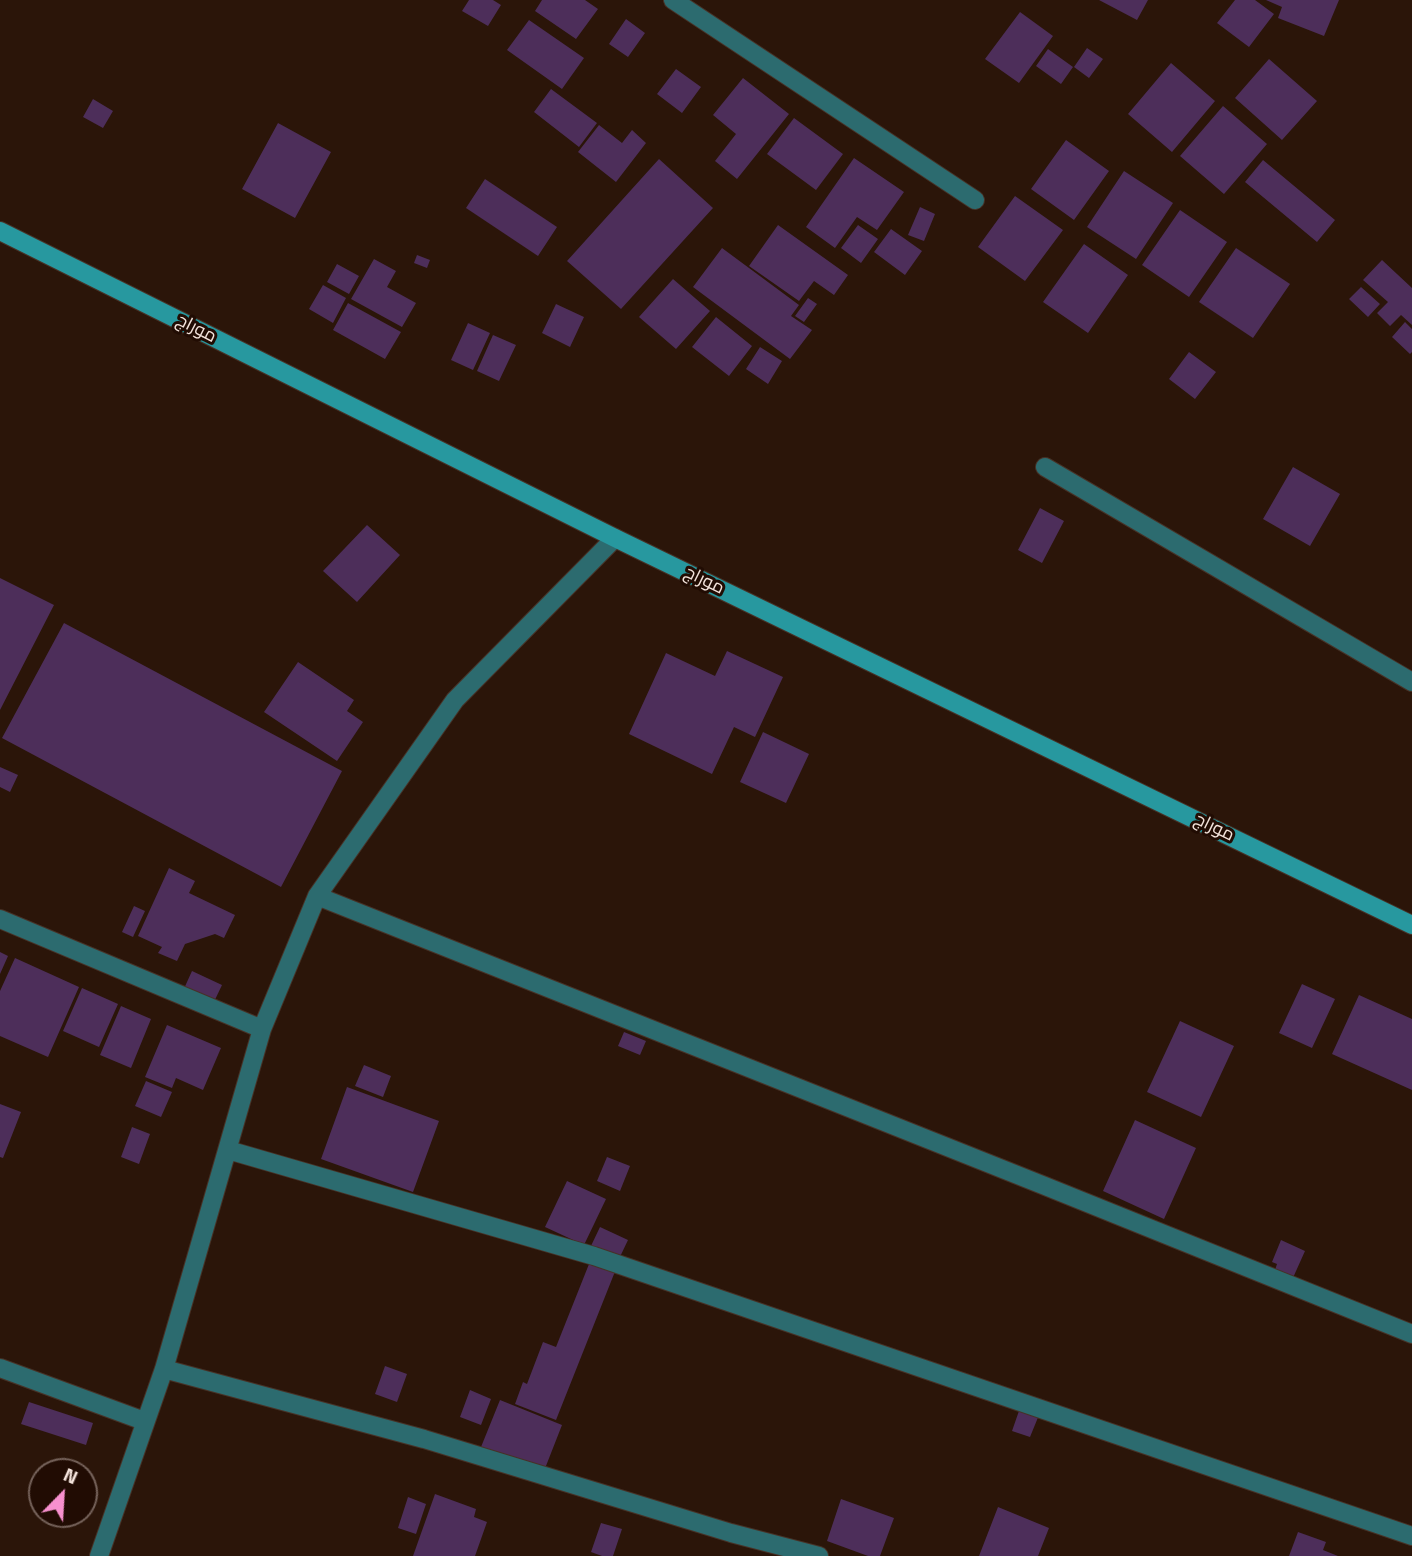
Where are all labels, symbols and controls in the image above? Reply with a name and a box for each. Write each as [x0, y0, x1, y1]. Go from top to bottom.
street label: موراج [172, 310, 220, 348]
street label: موراج [680, 562, 728, 600]
street label: موراج [1190, 809, 1238, 847]
north arrow [28, 1458, 98, 1528]
text: N [59, 1459, 83, 1491]

